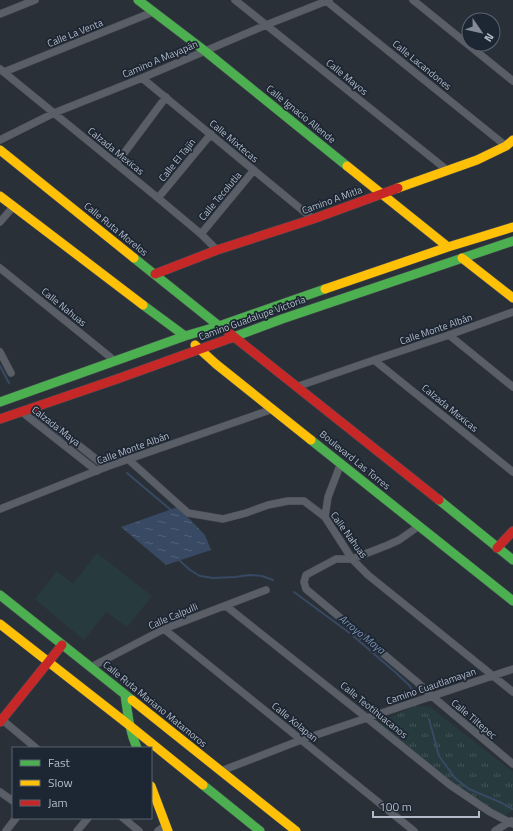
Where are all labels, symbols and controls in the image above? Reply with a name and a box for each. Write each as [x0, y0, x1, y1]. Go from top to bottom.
north arrow [461, 12, 501, 52]
street label: Calle La Venta [45, 15, 105, 51]
text: N [481, 30, 498, 45]
street label: Camino A Mayapán [120, 36, 200, 82]
street label: Calle Lacandones [389, 36, 455, 94]
street label: Calle Mayos [323, 55, 372, 99]
street label: Calle Ignacio Allende [263, 81, 339, 147]
street label: Calle Mixtecas [206, 116, 262, 166]
street label: Calzada Mexicas [84, 123, 148, 179]
street label: Calle El Tajín [155, 135, 199, 185]
street label: Calle Tecolutla [195, 168, 245, 224]
street label: Camino A Mitla [300, 182, 364, 218]
street label: Calle Ruta Morelos [81, 198, 152, 260]
street label: Calle Nahuas [38, 284, 90, 330]
street label: Camino Guadalupe Victoria [197, 292, 307, 344]
street label: Calle Monte Albán [398, 310, 474, 348]
street label: Calzada Mexicas [418, 380, 482, 436]
street label: Calzada Maya [29, 402, 83, 450]
street label: Boulevard Las Torres [316, 427, 394, 494]
street label: Calle Monte Albán [95, 428, 171, 468]
street label: Calle Nahuas [327, 509, 371, 562]
street label: Calle Calpulli [146, 599, 200, 633]
water label: Arroyo Maya [335, 610, 389, 658]
street label: Calle Ruta Mariano Matamoros [100, 657, 211, 751]
street label: Camino Cuautlamayan [384, 664, 478, 708]
street label: Calle Teotihuacanos [337, 678, 411, 742]
street label: Calle Tiltepec [448, 695, 500, 743]
street label: Calle Xolapan [269, 699, 321, 745]
legend [12, 747, 152, 819]
text: Fast [48, 753, 71, 772]
text: Slow [48, 773, 73, 792]
text: Jam [48, 793, 68, 812]
scale bar [373, 793, 479, 819]
text: 100 m [379, 797, 412, 816]

